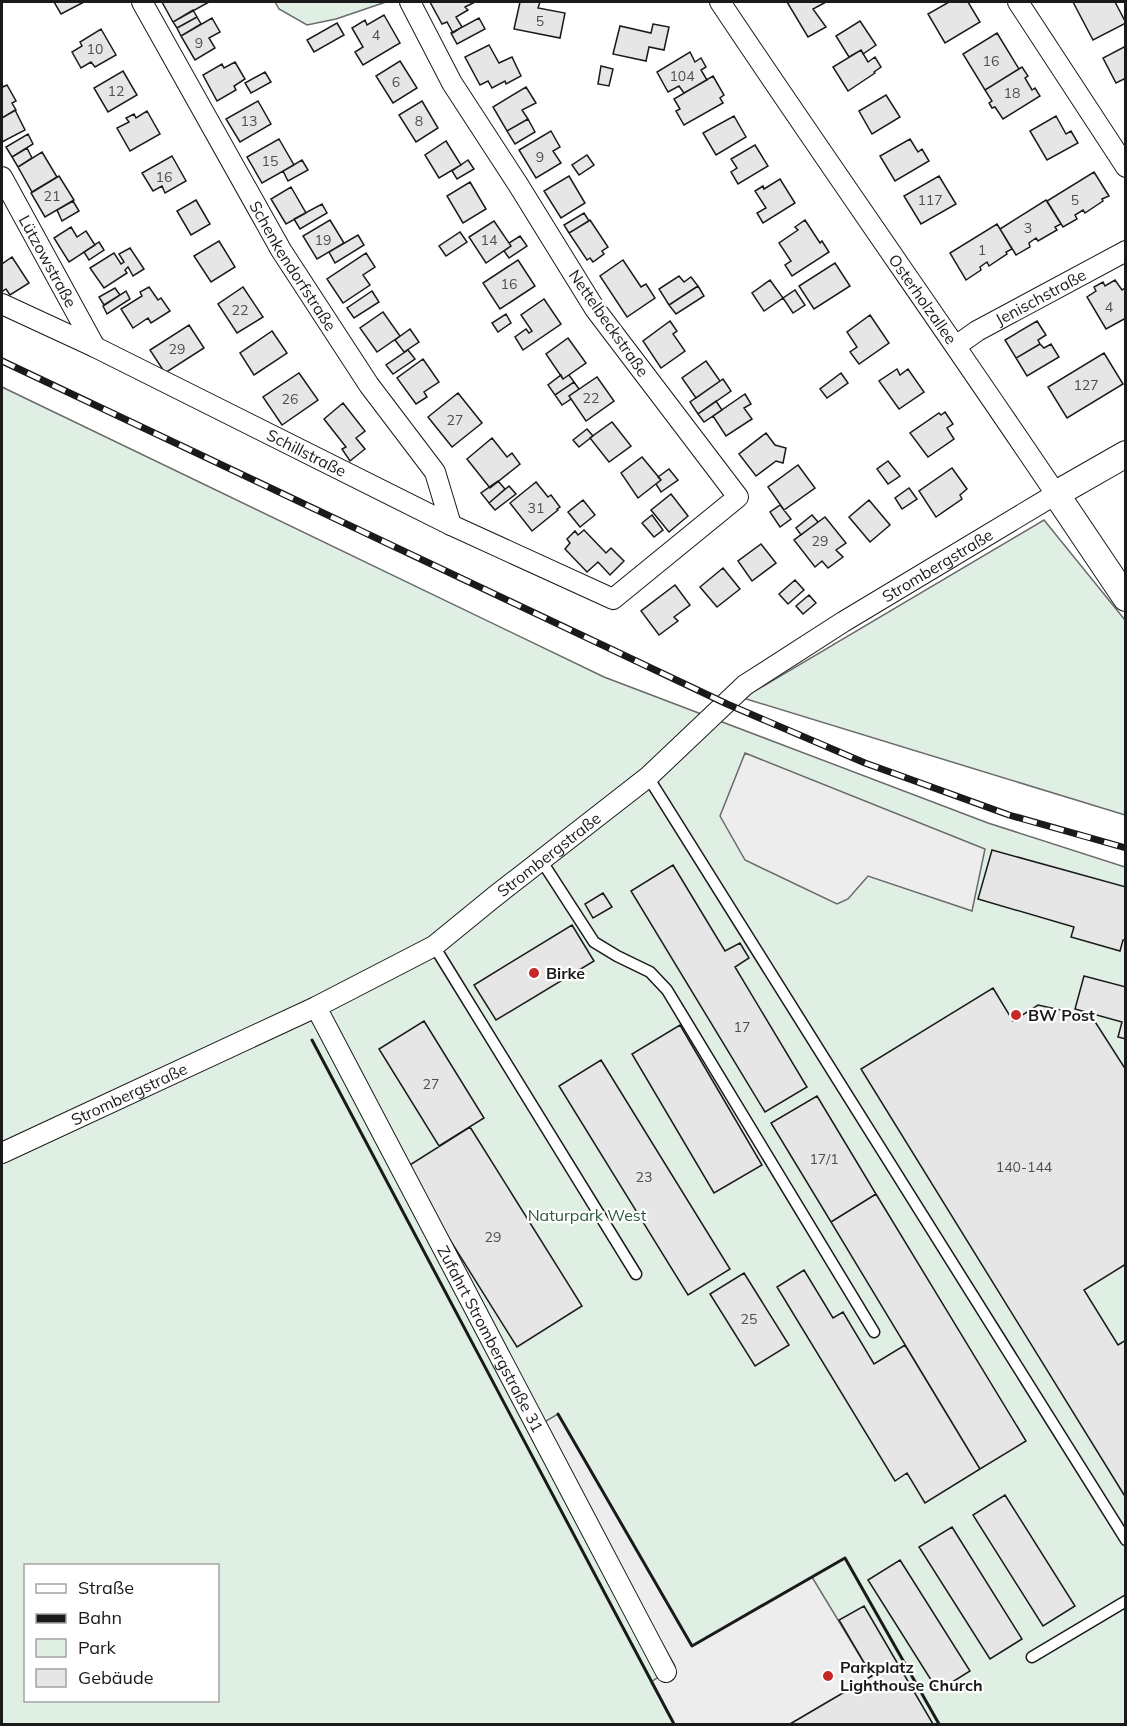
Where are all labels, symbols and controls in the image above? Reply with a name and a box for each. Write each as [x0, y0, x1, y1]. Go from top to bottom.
house number: 5 [536, 12, 544, 30]
house number: 4 [372, 26, 381, 44]
house number: 9 [195, 34, 203, 52]
house number: 10 [87, 40, 103, 58]
house number: 16 [983, 52, 999, 70]
house number: 104 [669, 67, 695, 85]
house number: 6 [392, 73, 400, 91]
house number: 12 [108, 82, 124, 100]
house number: 18 [1004, 84, 1020, 102]
house number: 13 [241, 112, 257, 130]
house number: 8 [415, 112, 423, 130]
house number: 9 [536, 148, 544, 166]
house number: 15 [262, 152, 278, 170]
house number: 16 [156, 168, 172, 186]
house number: 21 [44, 187, 60, 205]
house number: 117 [917, 191, 943, 209]
house number: 5 [1071, 191, 1079, 209]
street label: Schenkendorfstraße [245, 197, 341, 335]
street label: Lützowstraße [15, 212, 81, 311]
house number: 3 [1024, 219, 1032, 237]
house number: 19 [315, 231, 331, 249]
house number: 14 [481, 231, 498, 249]
house number: 1 [978, 241, 986, 259]
street label: Osterholzallee [885, 250, 961, 348]
street label: Jenischstraße [992, 264, 1089, 329]
street label: Nettelbeckstraße [565, 266, 653, 380]
house number: 16 [501, 275, 517, 293]
house number: 4 [1105, 298, 1114, 316]
house number: 22 [232, 301, 248, 319]
house number: 29 [169, 340, 185, 358]
house number: 127 [1073, 376, 1099, 394]
house number: 22 [583, 389, 599, 407]
house number: 26 [282, 390, 298, 408]
house number: 27 [447, 411, 463, 429]
street label: Schillstraße [263, 425, 350, 481]
house number: 31 [528, 499, 544, 517]
street label: Strombergstraße [878, 524, 996, 606]
house number: 29 [812, 532, 828, 550]
street label: Strombergstraße [493, 808, 605, 901]
place label: Birke [546, 963, 585, 983]
marker: Birke [527, 966, 541, 980]
place label: BW Post [1028, 1005, 1095, 1025]
marker: BW Post [1009, 1008, 1023, 1022]
house number: 17 [734, 1018, 750, 1036]
street label: Strombergstraße [68, 1058, 190, 1130]
house number: 27 [423, 1075, 439, 1093]
house number: 17/1 [809, 1150, 839, 1168]
house number: 140-144 [996, 1158, 1053, 1176]
house number: 23 [636, 1168, 652, 1186]
park label: Naturpark West [528, 1205, 647, 1225]
house number: 29 [485, 1228, 501, 1246]
street label: Zufahrt Strombergstraße 31 [433, 1242, 548, 1436]
house number: 25 [741, 1310, 757, 1328]
legend [24, 1564, 219, 1702]
text: Straße [78, 1576, 134, 1599]
text: Bahn [78, 1606, 122, 1629]
text: Park [78, 1636, 117, 1659]
place label: Parkplatz Lighthouse Church [840, 1657, 983, 1695]
text: Gebäude [78, 1666, 154, 1689]
marker: Parkplatz Lighthouse Church [821, 1669, 835, 1683]

